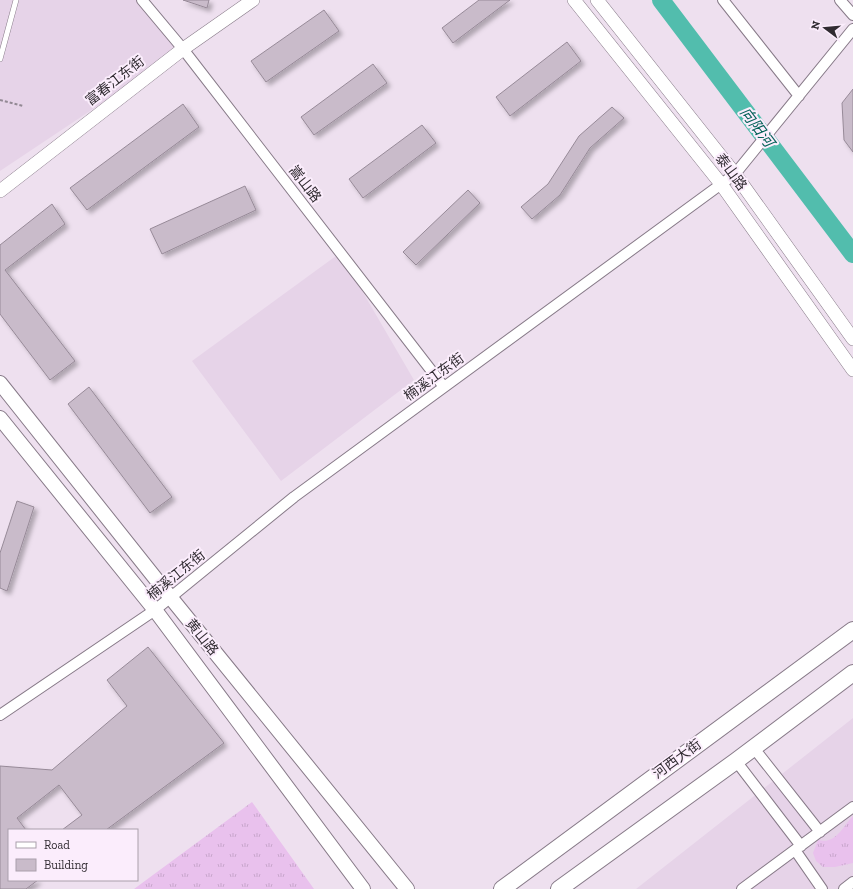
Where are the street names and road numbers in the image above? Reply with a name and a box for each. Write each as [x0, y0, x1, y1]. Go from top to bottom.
street label: 富春江东街 [82, 53, 148, 109]
street label: 泰山路 [712, 150, 750, 194]
street label: 嵩山路 [285, 162, 325, 206]
street label: 楠溪江东街 [401, 350, 467, 404]
street label: 楠溪江东街 [143, 546, 209, 604]
street label: 黄山路 [182, 615, 222, 659]
street label: 河西大街 [649, 736, 705, 782]

